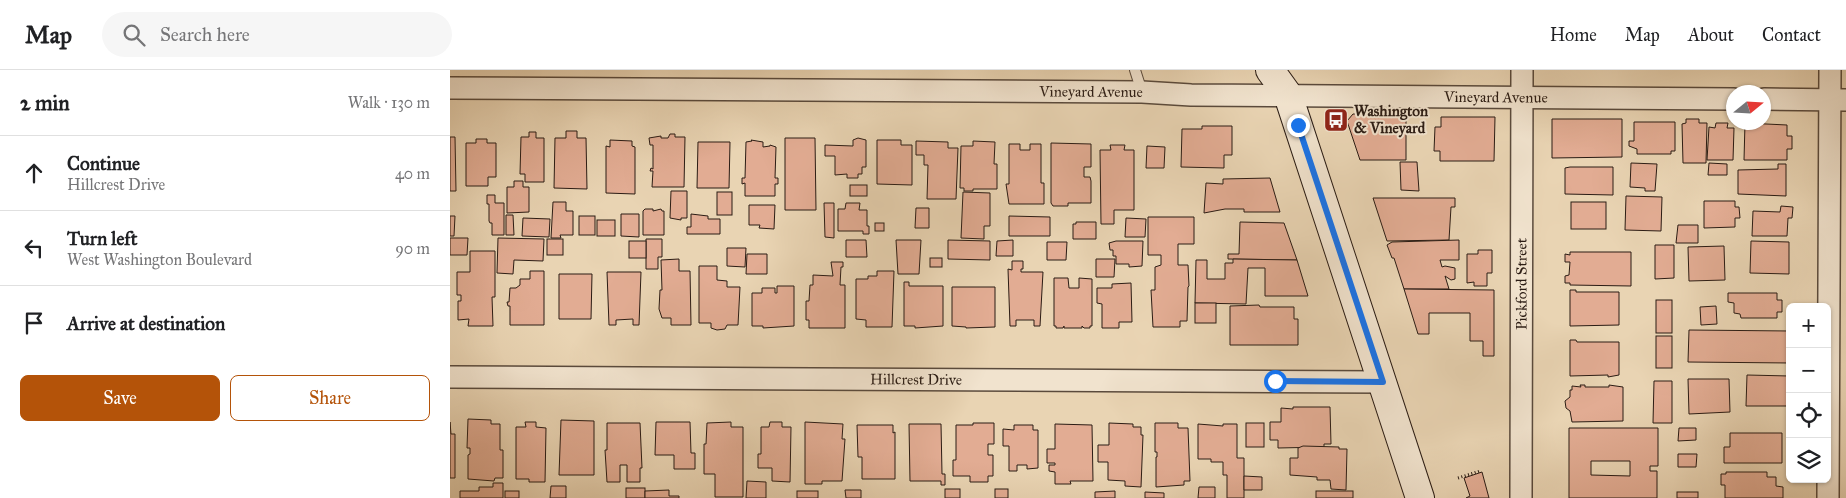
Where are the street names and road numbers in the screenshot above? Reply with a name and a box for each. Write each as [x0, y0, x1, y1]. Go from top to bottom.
street label: Vineyard Avenue [1038, 82, 1143, 101]
street label: Vineyard Avenue [1443, 88, 1548, 107]
street label: Pickford Street [1512, 237, 1531, 330]
street label: Hillcrest Drive [870, 370, 962, 389]

